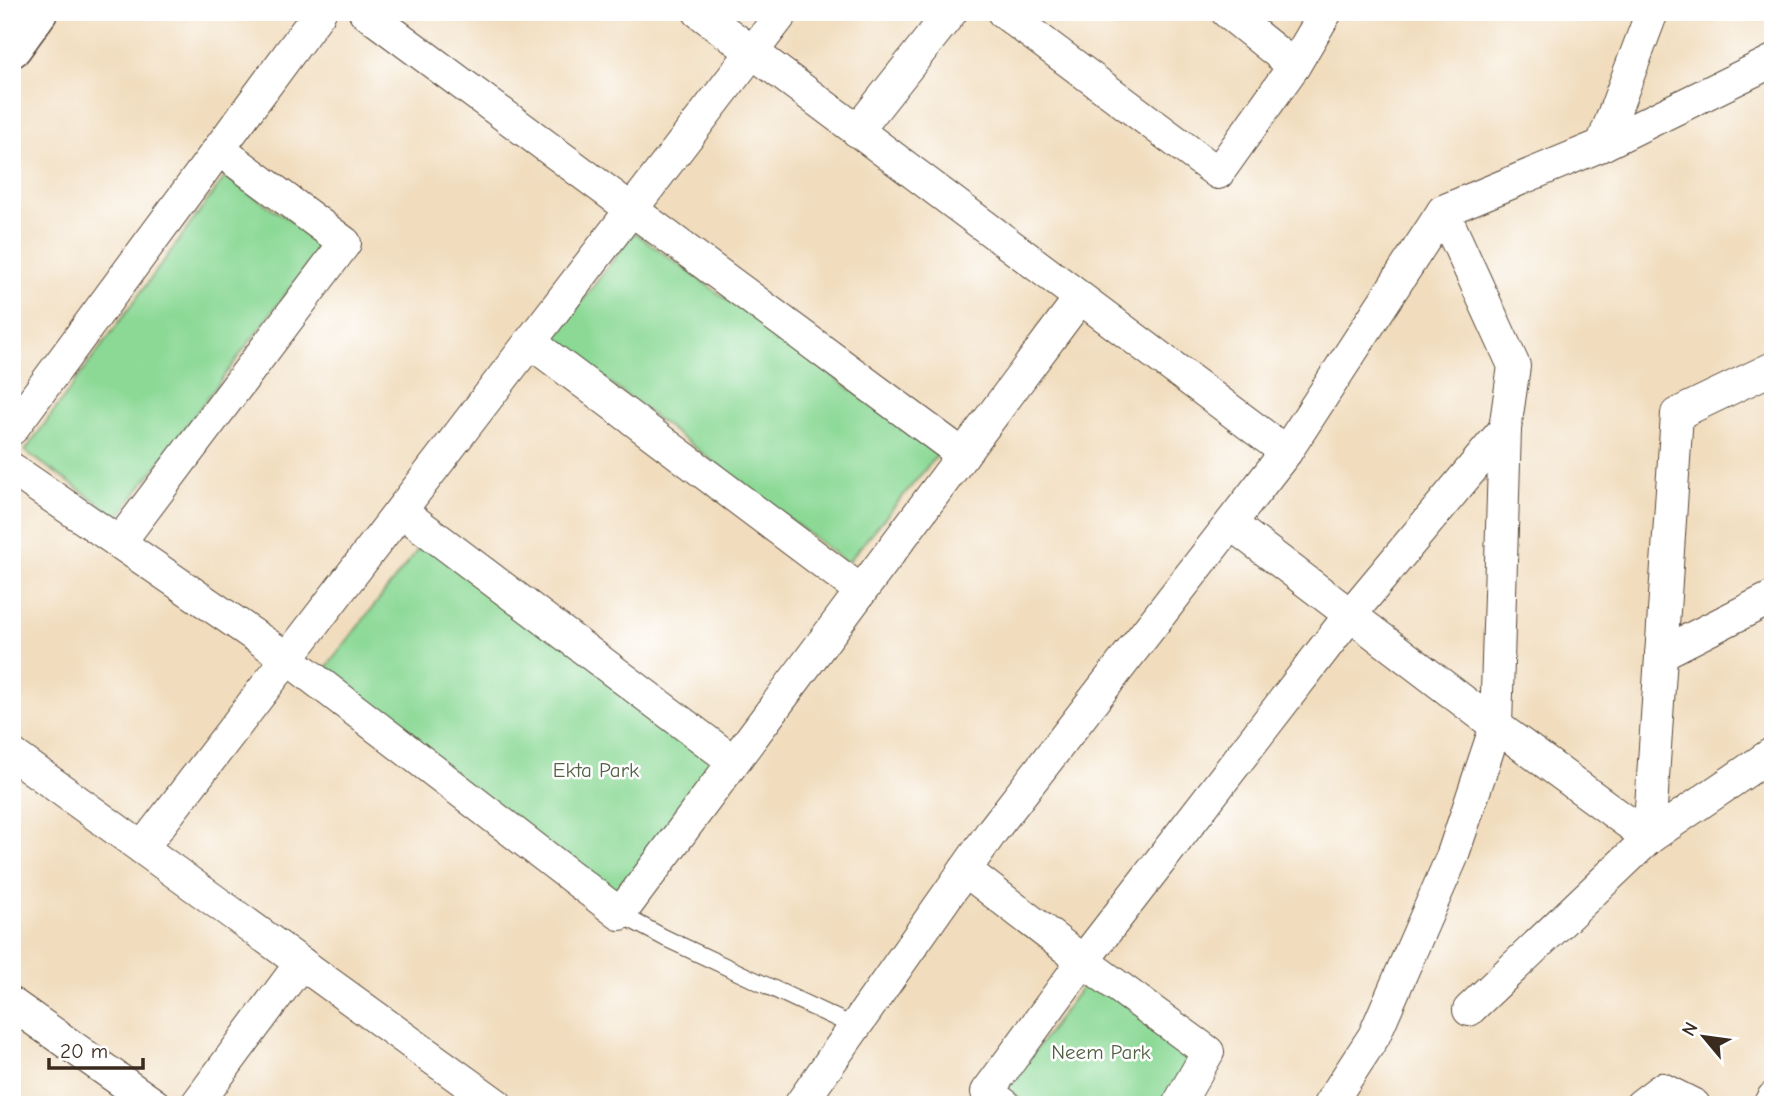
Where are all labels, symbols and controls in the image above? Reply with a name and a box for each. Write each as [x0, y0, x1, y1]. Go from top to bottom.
park label: Ekta Park [553, 758, 639, 782]
north arrow [1670, 1002, 1740, 1072]
text: N [1677, 1018, 1703, 1040]
scale bar [49, 1026, 144, 1070]
text: 20 m [60, 1039, 108, 1063]
park label: Neem Park [1051, 1040, 1151, 1064]

